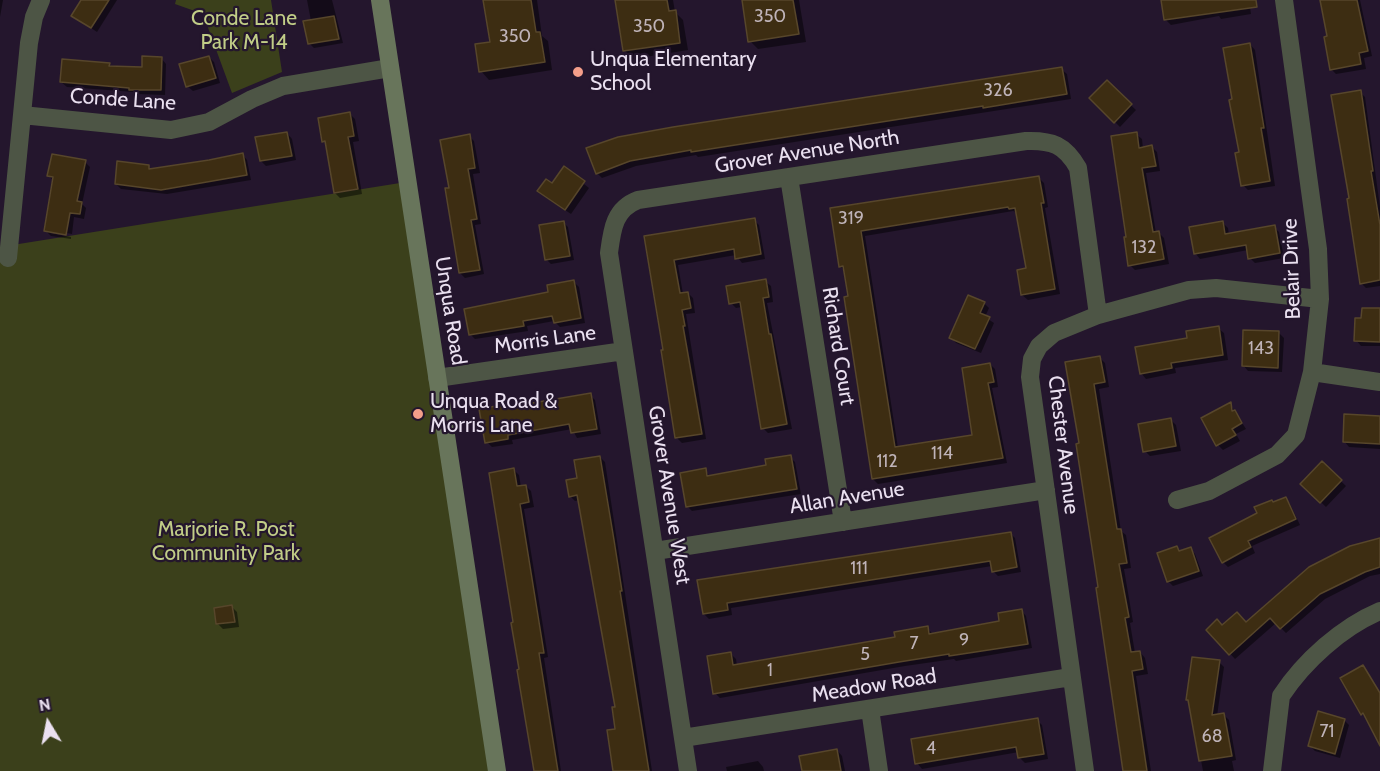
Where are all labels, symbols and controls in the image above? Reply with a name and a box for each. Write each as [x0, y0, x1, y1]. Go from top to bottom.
park label: Conde Lane Park M-14 [191, 6, 297, 56]
house number: 350 [754, 6, 786, 28]
house number: 350 [633, 16, 665, 38]
house number: 350 [499, 26, 531, 48]
place label: Unqua Elementary School [590, 47, 756, 97]
marker: Unqua Elementary School [571, 65, 585, 79]
house number: 326 [983, 80, 1013, 102]
street label: Conde Lane [69, 84, 177, 116]
street label: Grover Avenue North [713, 125, 901, 179]
house number: 319 [838, 208, 864, 230]
street label: Belair Drive [1278, 218, 1306, 320]
house number: 132 [1131, 237, 1157, 259]
street label: Unqua Road [429, 255, 471, 367]
street label: Richard Court [816, 285, 860, 407]
street label: Morris Lane [492, 320, 598, 360]
house number: 143 [1248, 338, 1274, 360]
street label: Chester Avenue [1042, 374, 1084, 516]
place label: Unqua Road & Morris Lane [430, 389, 557, 439]
street label: Grover Avenue West [642, 404, 696, 586]
marker: Unqua Road & Morris Lane [411, 407, 425, 421]
house number: 114 [931, 443, 953, 465]
house number: 112 [876, 451, 898, 473]
street label: Allan Avenue [788, 476, 906, 520]
park label: Marjorie R. Post Community Park [152, 517, 300, 567]
house number: 111 [850, 558, 868, 580]
house number: 9 [959, 630, 969, 652]
house number: 7 [909, 633, 919, 655]
house number: 5 [860, 644, 870, 666]
house number: 1 [767, 660, 773, 682]
street label: Meadow Road [810, 664, 938, 708]
north arrow [18, 693, 78, 753]
text: N [38, 694, 52, 715]
house number: 71 [1320, 721, 1334, 743]
house number: 68 [1201, 726, 1223, 748]
house number: 4 [926, 738, 936, 760]

